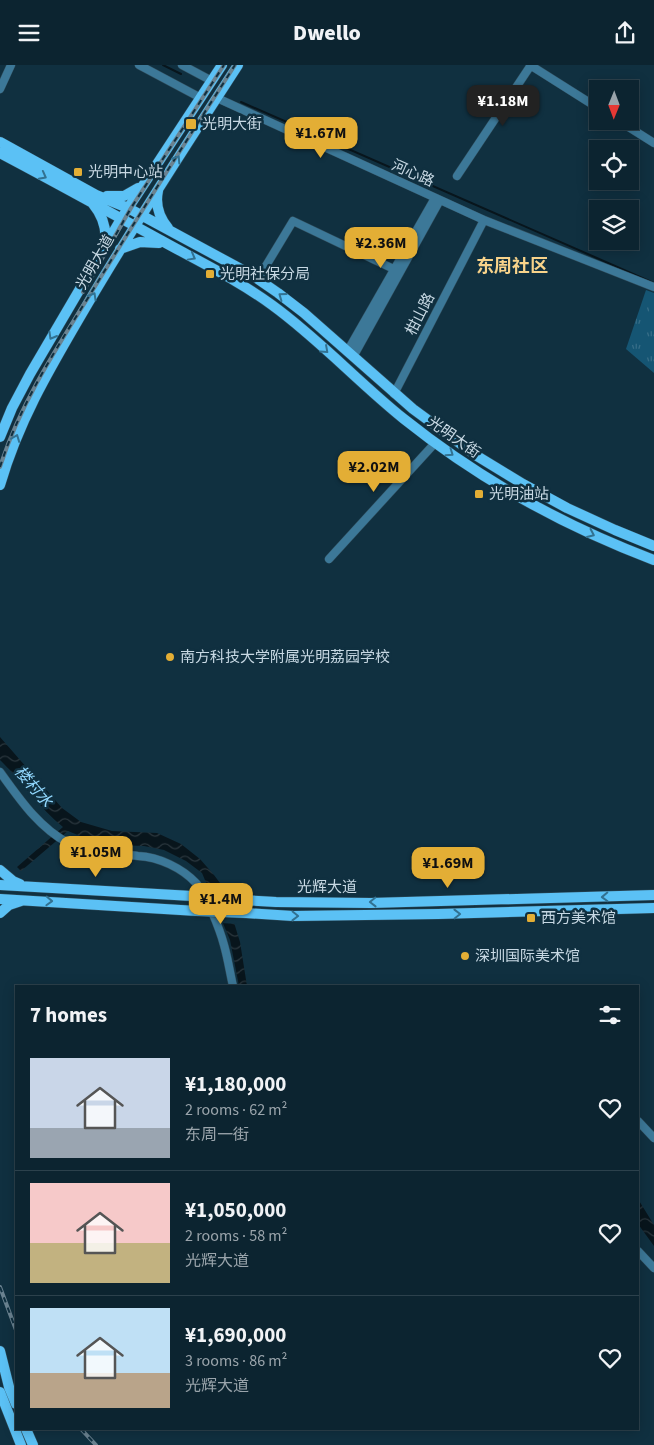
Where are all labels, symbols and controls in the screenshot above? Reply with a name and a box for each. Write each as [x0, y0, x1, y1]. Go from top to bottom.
text: Dwello [293, 17, 361, 49]
icon: menu [15, 19, 43, 47]
icon: share [611, 19, 639, 47]
north arrow [589, 80, 639, 130]
map controls [589, 80, 639, 250]
pin: ¥1.18M [462, 85, 544, 127]
text: ¥1.18M [478, 90, 528, 112]
place label: 光明大街 [202, 114, 262, 135]
marker: 光明大街 [184, 117, 198, 131]
pin: ¥1.67M [280, 117, 362, 159]
text: ¥1.67M [296, 122, 346, 144]
button: locate [589, 140, 639, 190]
one-way arrow [171, 155, 180, 165]
street label: 河心路 [388, 155, 438, 192]
place label: 光明中心站 [88, 162, 163, 183]
marker: 光明中心站 [72, 166, 84, 178]
one-way arrow [38, 170, 47, 180]
button: layers [589, 200, 639, 250]
pin: ¥2.36M [340, 227, 422, 269]
street label: 光明大道 [71, 231, 120, 293]
text: ¥2.36M [356, 232, 406, 254]
one-way arrow [187, 251, 196, 261]
district label: 东周社区 [476, 254, 548, 279]
place label: 光明社保分局 [220, 264, 310, 285]
marker: 光明社保分局 [204, 268, 216, 280]
street label: 柑山路 [401, 289, 440, 339]
one-way arrow [86, 292, 96, 301]
one-way arrow [278, 293, 288, 302]
one-way arrow [48, 331, 58, 340]
one-way arrow [319, 344, 328, 353]
street label: 光明大街 [423, 412, 484, 463]
one-way arrow [10, 435, 20, 443]
one-way arrow [444, 447, 454, 456]
pin: ¥2.02M [333, 451, 415, 493]
text: ¥2.02M [349, 456, 399, 478]
place label: 光明油站 [489, 484, 549, 505]
marker: 光明油站 [473, 488, 485, 500]
one-way arrow [586, 528, 595, 538]
place label: 南方科技大学附属光明荔园学校 [180, 647, 390, 668]
marker: 南方科技大学附属光明荔园学校 [164, 651, 176, 663]
water label: 楼村水 [9, 761, 58, 813]
pin: ¥1.05M [55, 835, 137, 878]
text: ¥1.05M [71, 841, 121, 863]
pin: ¥1.69M [407, 847, 489, 889]
text: ¥1.69M [423, 852, 473, 874]
street label: 光辉大道 [297, 877, 357, 898]
pin: ¥1.4M [186, 883, 256, 925]
text: ¥1.4M [200, 888, 242, 910]
one-way arrow [601, 891, 609, 902]
one-way arrow [45, 896, 53, 906]
one-way arrow [369, 897, 377, 908]
place label: 西方美术馆 [541, 908, 616, 929]
one-way arrow [454, 909, 462, 919]
one-way arrow [292, 911, 299, 921]
marker: 西方美术馆 [525, 912, 537, 924]
place label: 深圳国际美术馆 [475, 946, 580, 967]
marker: 深圳国际美术馆 [459, 950, 471, 962]
text: 7 homes [30, 1000, 107, 1030]
icon: filters [596, 1001, 624, 1029]
text: ¥1,180,000 [185, 1069, 286, 1099]
icon: home [70, 1078, 130, 1138]
icon: heart [596, 1094, 624, 1122]
text: 2 rooms · 62 m² [185, 1099, 287, 1121]
text: 东周一街 [185, 1124, 249, 1146]
text: ¥1,050,000 [185, 1195, 286, 1225]
icon: home [70, 1203, 130, 1263]
icon: heart [596, 1219, 624, 1247]
text: 2 rooms · 58 m² [185, 1225, 287, 1247]
text: 光辉大道 [185, 1250, 249, 1272]
text: ¥1,690,000 [185, 1320, 286, 1350]
icon: home [70, 1328, 130, 1388]
icon: heart [596, 1344, 624, 1372]
text: 3 rooms · 86 m² [185, 1350, 287, 1372]
text: 光辉大道 [185, 1375, 249, 1397]

